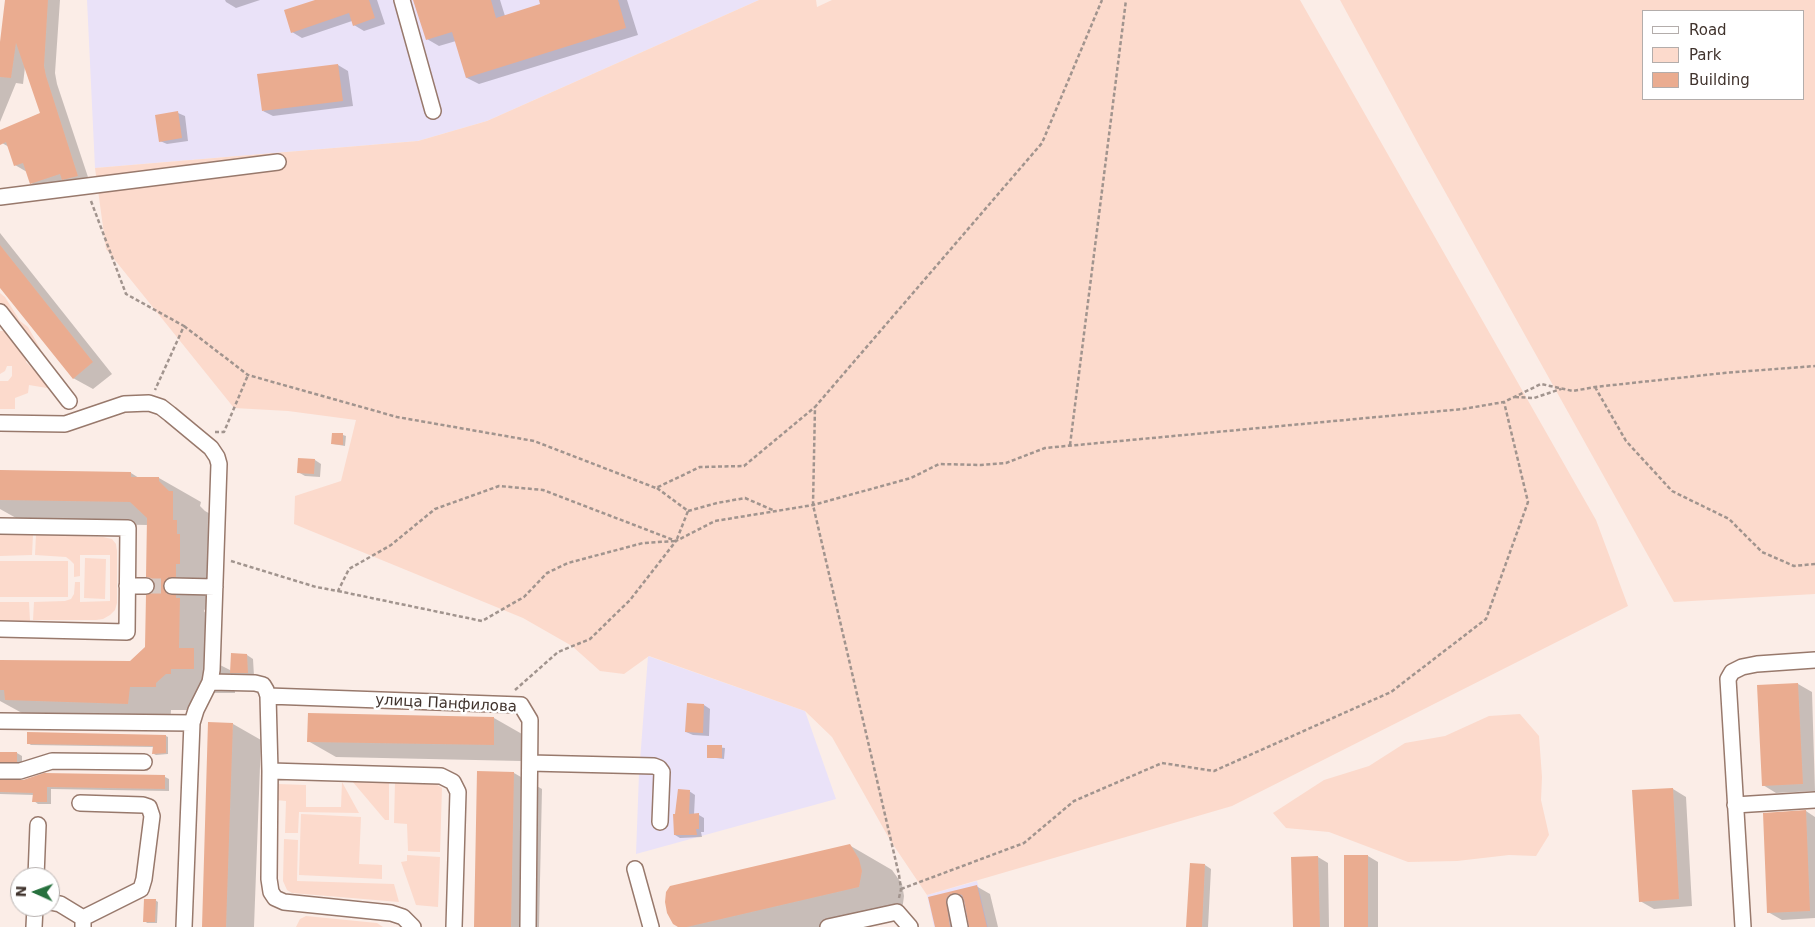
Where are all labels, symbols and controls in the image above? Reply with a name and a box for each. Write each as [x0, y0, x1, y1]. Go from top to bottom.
legend [1642, 10, 1805, 100]
text: Road [1689, 21, 1727, 39]
text: Park [1689, 46, 1721, 64]
text: Building [1689, 71, 1750, 89]
street label: улица Панфилова [375, 691, 517, 717]
north arrow [10, 867, 60, 917]
text: N [13, 885, 29, 898]

